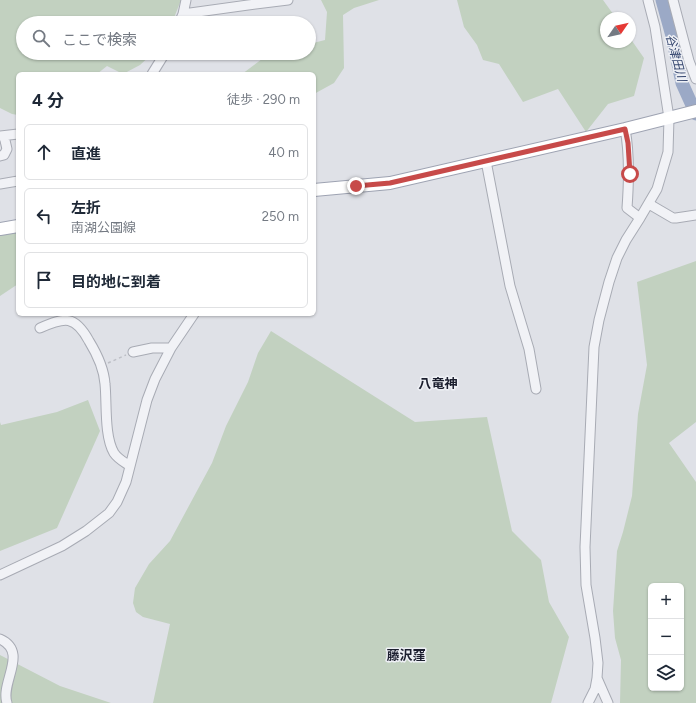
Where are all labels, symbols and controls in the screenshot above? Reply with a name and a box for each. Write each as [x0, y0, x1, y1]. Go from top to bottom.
north arrow [600, 12, 636, 48]
search box [16, 16, 316, 60]
icon: search [30, 27, 52, 49]
text: ここで検索 [62, 31, 137, 49]
water label: 谷津田川 [663, 33, 689, 85]
text: 4 分 [32, 90, 64, 110]
text: 徒歩 · 290 m [227, 92, 300, 107]
icon: ahead [33, 141, 55, 163]
text: 直進 [71, 145, 101, 163]
text: 40 m [268, 145, 299, 160]
route start [621, 165, 639, 183]
route end [347, 177, 365, 195]
text: 左折 [71, 199, 101, 217]
icon: left [33, 205, 55, 227]
text: 250 m [262, 209, 299, 224]
text: 南湖公園線 [71, 220, 136, 235]
icon: arrive [33, 269, 55, 291]
text: 目的地に到着 [71, 273, 161, 291]
district label: 八竜神 [418, 376, 458, 391]
map controls [648, 583, 684, 691]
button: + [648, 583, 684, 619]
button: − [648, 619, 684, 655]
district label: 藤沢窪 [386, 648, 426, 663]
button: layers [648, 655, 684, 691]

